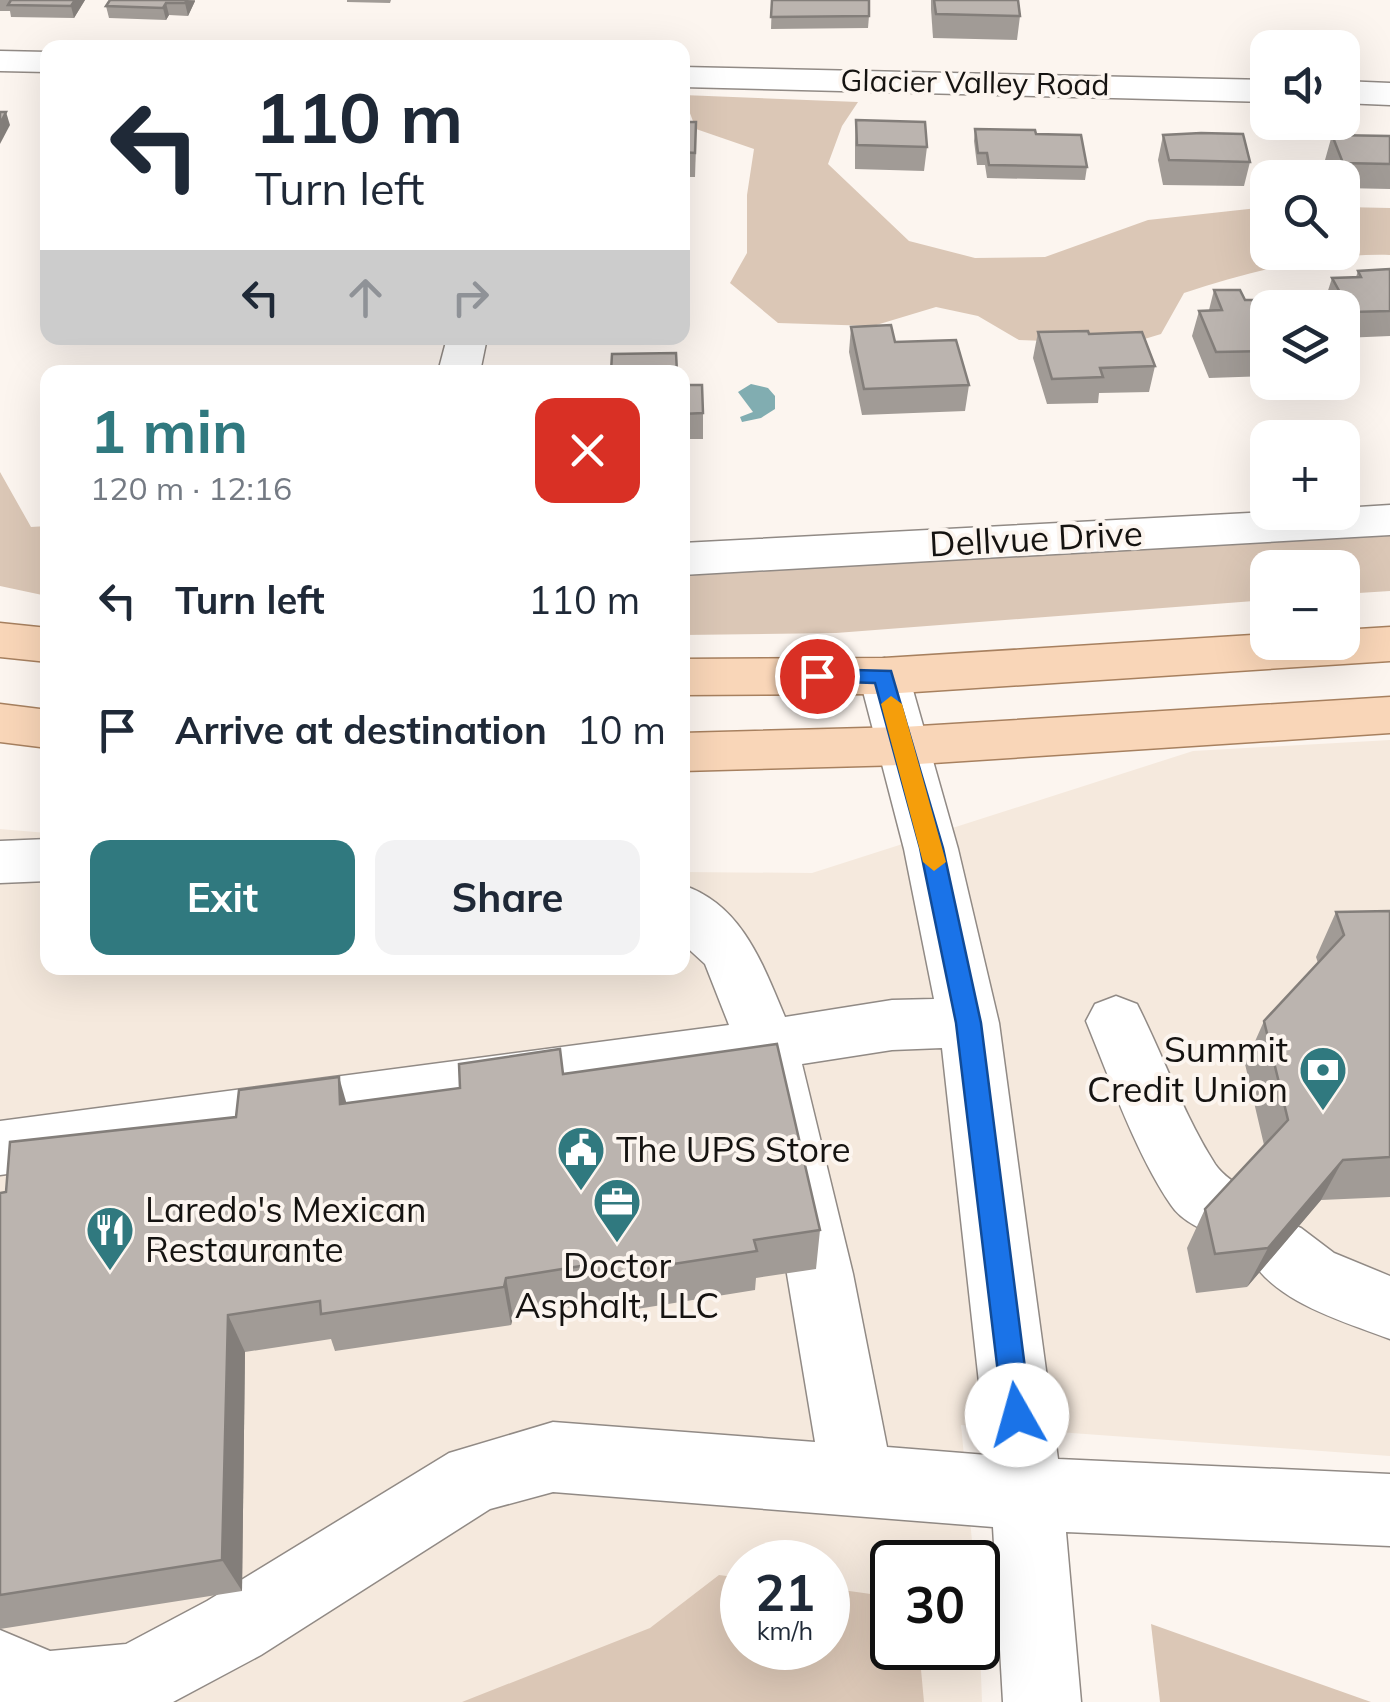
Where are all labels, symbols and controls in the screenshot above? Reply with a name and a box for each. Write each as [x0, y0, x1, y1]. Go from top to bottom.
map controls [1250, 30, 1360, 660]
button: sound [1250, 30, 1360, 140]
street label: Glacier Valley Road [840, 61, 1110, 103]
text: 110 m [255, 73, 463, 161]
icon: left [90, 80, 220, 210]
text: Turn left [255, 160, 424, 216]
button: search [1250, 160, 1360, 270]
icon: left [233, 270, 288, 325]
icon: ahead [338, 270, 393, 325]
icon: right [443, 270, 498, 325]
button: layers [1250, 290, 1360, 400]
text: 1 min [90, 393, 248, 468]
button: close [535, 398, 640, 503]
button: + [1250, 420, 1360, 530]
text: 120 m · 12:16 [90, 468, 292, 508]
street label: Dellvue Drive [928, 510, 1144, 566]
button: − [1250, 550, 1360, 660]
icon: left [90, 573, 145, 628]
text: Turn left [175, 576, 325, 624]
text: 110 m [528, 576, 640, 624]
pin [775, 634, 860, 719]
icon: arrive [790, 649, 845, 704]
icon: arrive [90, 703, 145, 758]
text: Arrive at destination [175, 706, 547, 754]
text: 10 m [577, 706, 666, 754]
button: Exit [90, 840, 355, 955]
button: Share [375, 840, 640, 955]
place label: Summit Credit Union [1087, 1027, 1288, 1111]
bank icon: Summit Credit Union [1297, 1044, 1349, 1112]
public building icon: The UPS Store [555, 1124, 607, 1192]
place label: The UPS Store [616, 1127, 850, 1171]
office icon: Doctor Asphalt, LLC [591, 1176, 643, 1244]
place label: Laredo's Mexican Restaurante [145, 1187, 427, 1271]
restaurant icon: Laredo's Mexican Restaurante [84, 1204, 136, 1272]
place label: Doctor Asphalt, LLC [515, 1243, 719, 1327]
position arrow [965, 1363, 1069, 1467]
speed limit sign: 30 [870, 1540, 1000, 1670]
text: 21 [755, 1561, 815, 1624]
text: km/h [757, 1615, 813, 1646]

